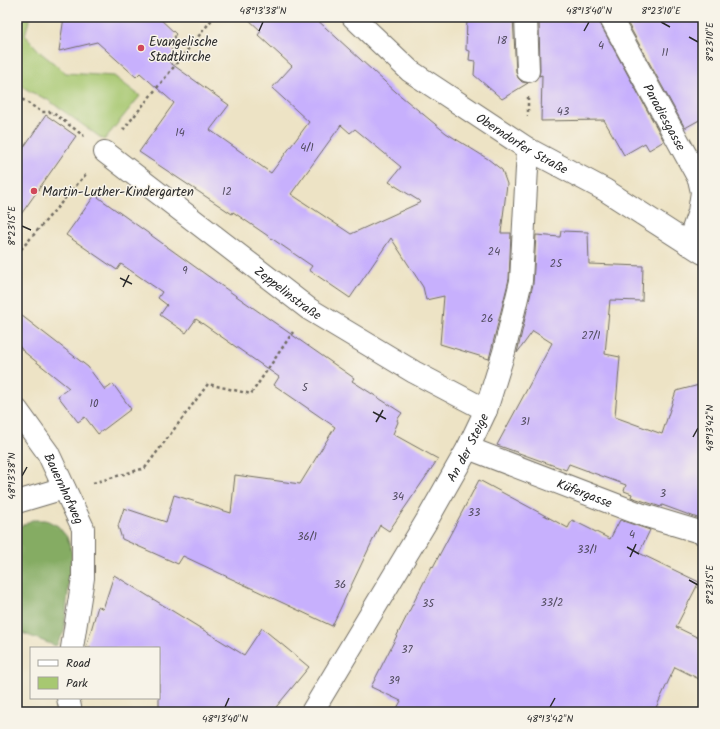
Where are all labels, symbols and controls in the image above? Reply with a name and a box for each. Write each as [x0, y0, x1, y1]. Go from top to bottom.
text: 48°13'38"N [239, 3, 287, 19]
text: 48°13'40"N [566, 3, 612, 19]
text: 8°23'10"E [641, 3, 682, 19]
text: 8°23'10"E [702, 21, 718, 62]
place label: Evangelische Stadtkirche [149, 32, 218, 68]
house number: 18 [497, 32, 507, 50]
house number: 4 [598, 37, 604, 55]
marker: Evangelische Stadtkirche [136, 43, 146, 53]
house number: 11 [662, 44, 668, 62]
street label: Paradiesgasse [637, 80, 691, 155]
house number: 43 [557, 103, 569, 121]
street label: Oberndorfer Straße [471, 108, 572, 181]
house number: 14 [175, 124, 185, 142]
house number: 4/1 [300, 139, 314, 157]
place label: Martin-Luther-Kindergarten [42, 182, 194, 203]
house number: 12 [222, 183, 232, 201]
marker: Martin-Luther-Kindergarten [29, 186, 39, 196]
text: 8°23'15"E [4, 205, 20, 246]
house number: 24 [488, 243, 500, 261]
house number: 25 [550, 255, 563, 273]
street label: Zeppelinstraße [249, 261, 325, 326]
house number: 9 [182, 262, 188, 280]
house number: 26 [481, 310, 493, 328]
house number: 27/1 [582, 327, 600, 345]
house number: 5 [302, 379, 309, 397]
house number: 10 [90, 395, 99, 413]
text: 48°13'42"N [702, 404, 718, 451]
street label: An der Steige [442, 410, 495, 486]
house number: 31 [520, 413, 530, 431]
street label: Bauernhofweg [37, 450, 89, 528]
text: 48°13'38"N [4, 452, 20, 500]
street label: Küfergasse [553, 474, 615, 514]
house number: 3 [660, 485, 666, 503]
house number: 34 [392, 488, 404, 506]
house number: 33 [468, 504, 480, 522]
house number: 4 [629, 526, 635, 544]
house number: 36/1 [297, 528, 317, 546]
house number: 33/1 [577, 541, 597, 559]
text: 8°23'15"E [702, 564, 718, 605]
house number: 36 [334, 576, 346, 594]
house number: 33/2 [541, 594, 563, 612]
house number: 35 [422, 595, 435, 613]
house number: 37 [401, 641, 414, 659]
legend [30, 647, 160, 699]
text: Road [66, 654, 91, 673]
house number: 39 [388, 672, 400, 690]
text: Park [66, 674, 88, 693]
text: 48°13'40"N [202, 711, 248, 727]
text: 48°13'42"N [527, 711, 574, 727]

